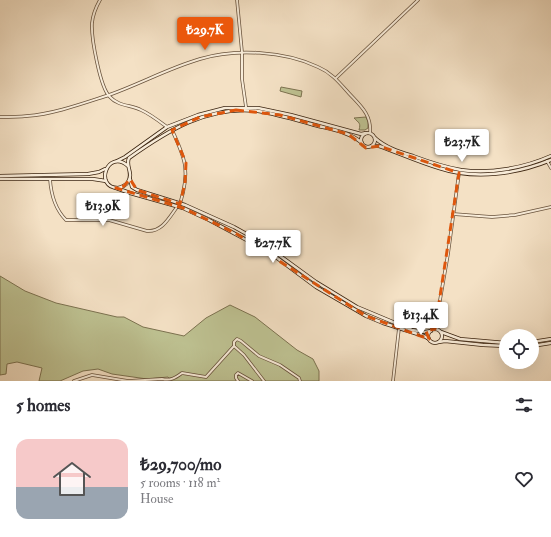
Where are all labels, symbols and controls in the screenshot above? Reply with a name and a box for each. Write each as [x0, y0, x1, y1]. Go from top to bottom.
pin: ₺29.7K [172, 17, 238, 51]
text: ₺29.7K [186, 22, 224, 38]
pin: ₺23.7K [429, 129, 495, 163]
text: ₺23.7K [444, 134, 480, 150]
pin: ₺13.9K [70, 193, 136, 227]
text: ₺13.9K [85, 198, 121, 214]
pin: ₺27.7K [240, 230, 306, 264]
text: ₺27.7K [255, 235, 291, 251]
pin: ₺13.4K [388, 302, 454, 336]
text: ₺13.4K [403, 307, 439, 323]
map controls [499, 329, 539, 369]
button: locate [499, 329, 539, 369]
icon: filters [513, 394, 535, 416]
text: 5 homes [16, 395, 70, 416]
text: ₺29,700/mo [140, 454, 221, 475]
icon: home [48, 455, 96, 503]
icon: heart [513, 468, 535, 490]
text: 5 rooms · 118 m² [140, 475, 220, 491]
text: House [140, 491, 173, 507]

